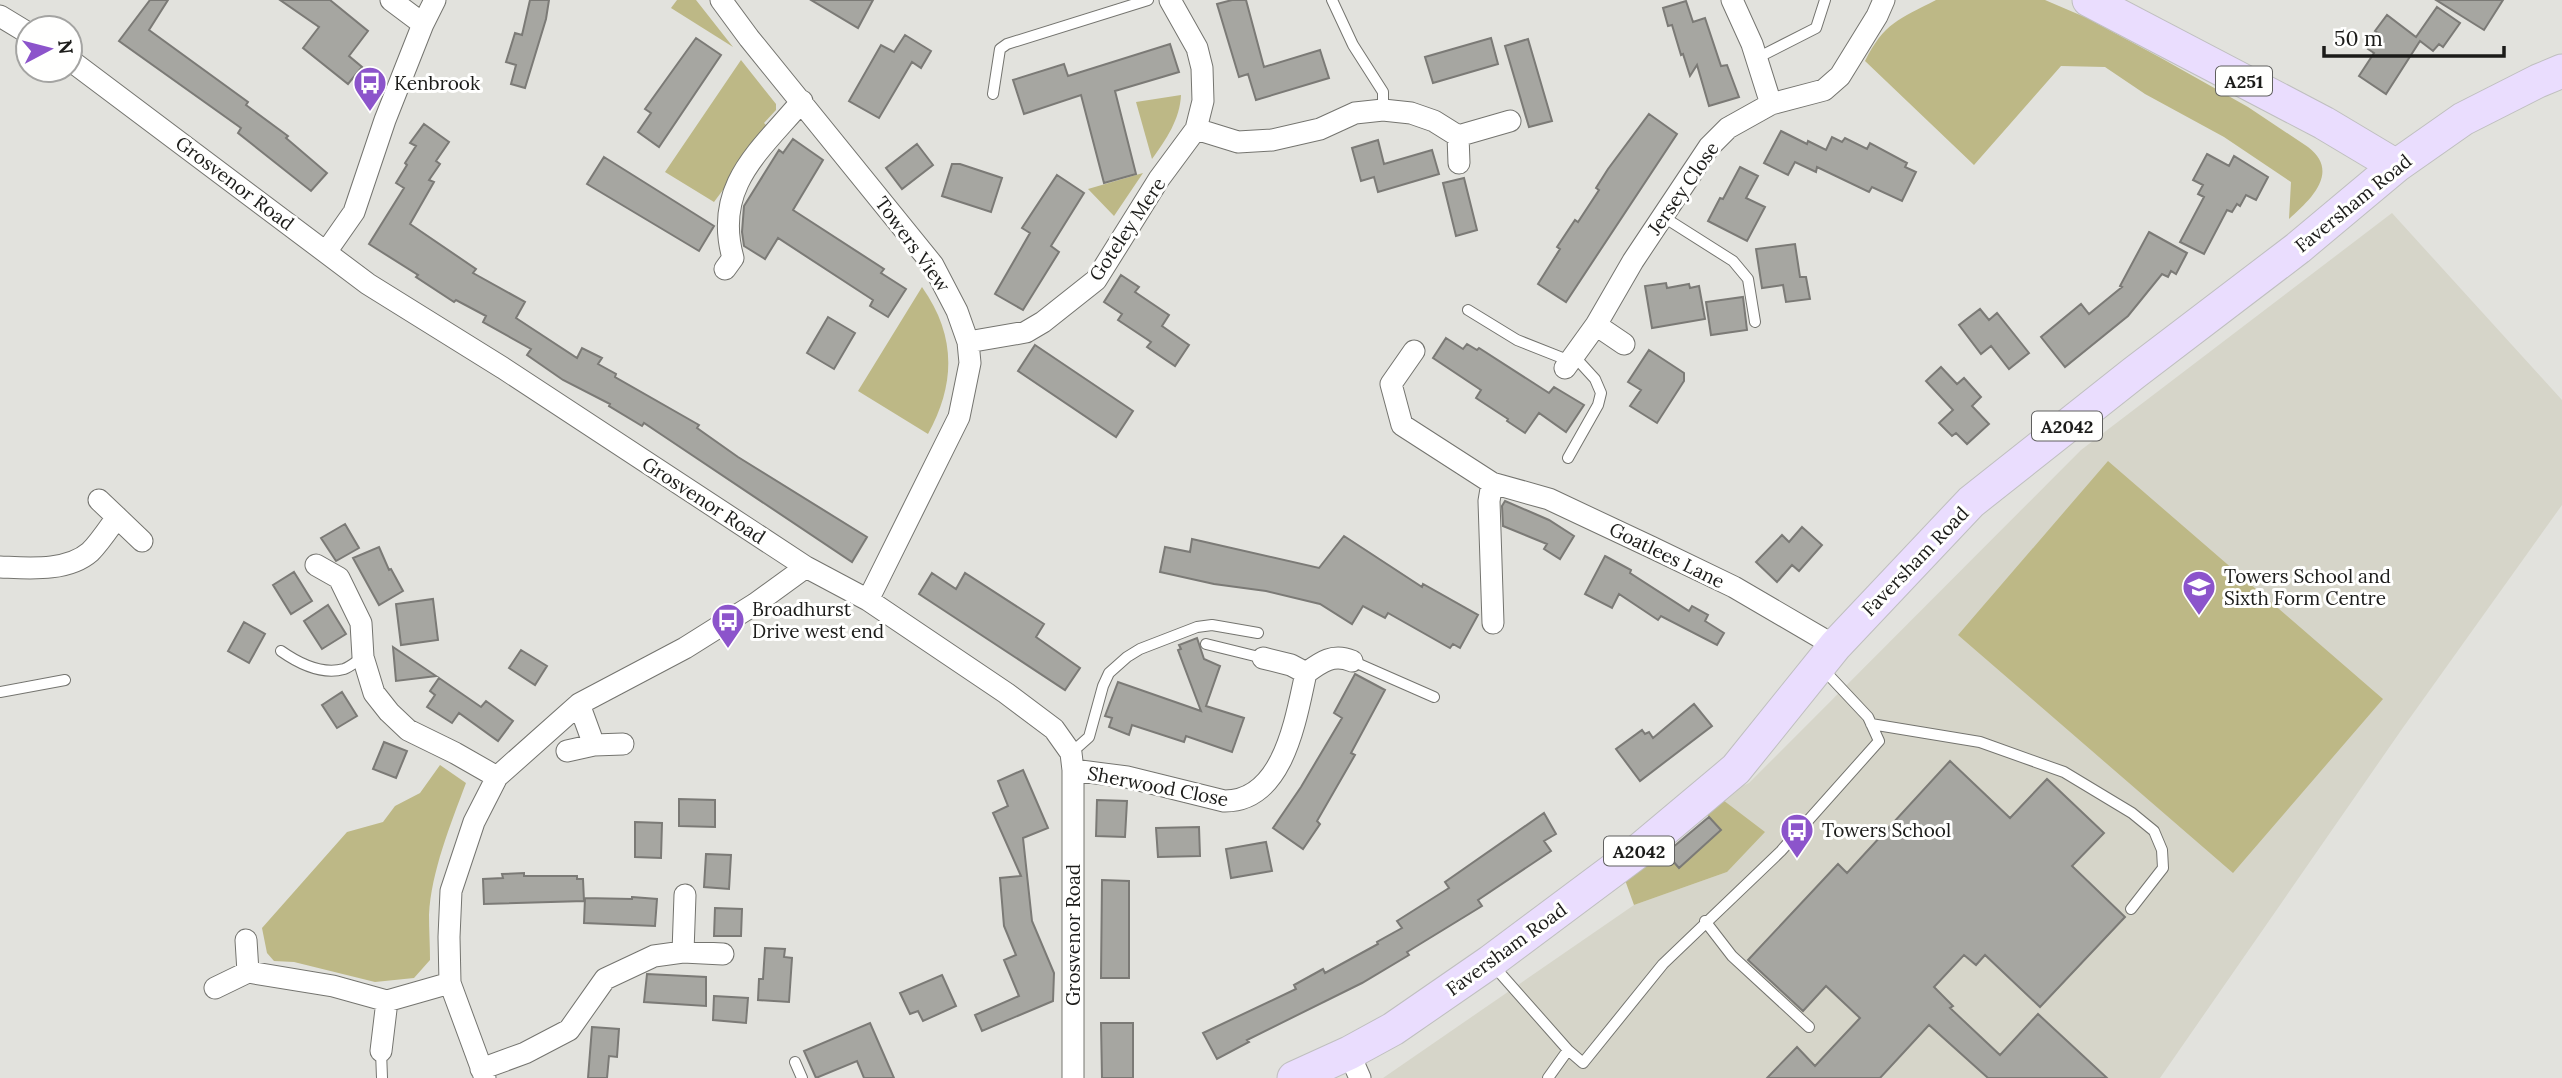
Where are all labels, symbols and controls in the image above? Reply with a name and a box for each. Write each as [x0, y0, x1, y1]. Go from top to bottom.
north arrow [14, 14, 84, 84]
scale bar [2324, 14, 2504, 58]
text: 50 m [2334, 25, 2383, 52]
text: N [53, 38, 79, 56]
bus stop icon: Kenbrook [351, 64, 389, 113]
road number: A251 [2216, 66, 2272, 96]
place label: Kenbrook [394, 71, 481, 95]
street label: Grosvenor Road [171, 131, 299, 235]
street label: Jersey Close [1642, 137, 1724, 240]
street label: Faversham Road [2290, 149, 2416, 257]
street label: Goteley Mere [1084, 173, 1170, 285]
street label: Towers View [870, 191, 956, 297]
road number: A2042 [2032, 412, 2102, 440]
street label: Grosvenor Road [638, 451, 770, 549]
street label: Faversham Road [1857, 501, 1973, 621]
street label: Goatlees Lane [1606, 517, 1728, 593]
place label: Towers School and Sixth Form Centre [2224, 564, 2391, 610]
school or university icon: Towers School and Sixth Form Centre [2180, 568, 2218, 617]
place label: Broadhurst Drive west end [752, 597, 884, 643]
bus stop icon: Broadhurst Drive west end [709, 601, 747, 650]
street label: Sherwood Close [1085, 761, 1231, 811]
bus stop icon: Towers School [1778, 811, 1816, 860]
place label: Towers School [1822, 818, 1951, 842]
road number: A2042 [1604, 836, 1674, 866]
street label: Grosvenor Road [1061, 864, 1085, 1006]
street label: Faversham Road [1441, 897, 1571, 1001]

